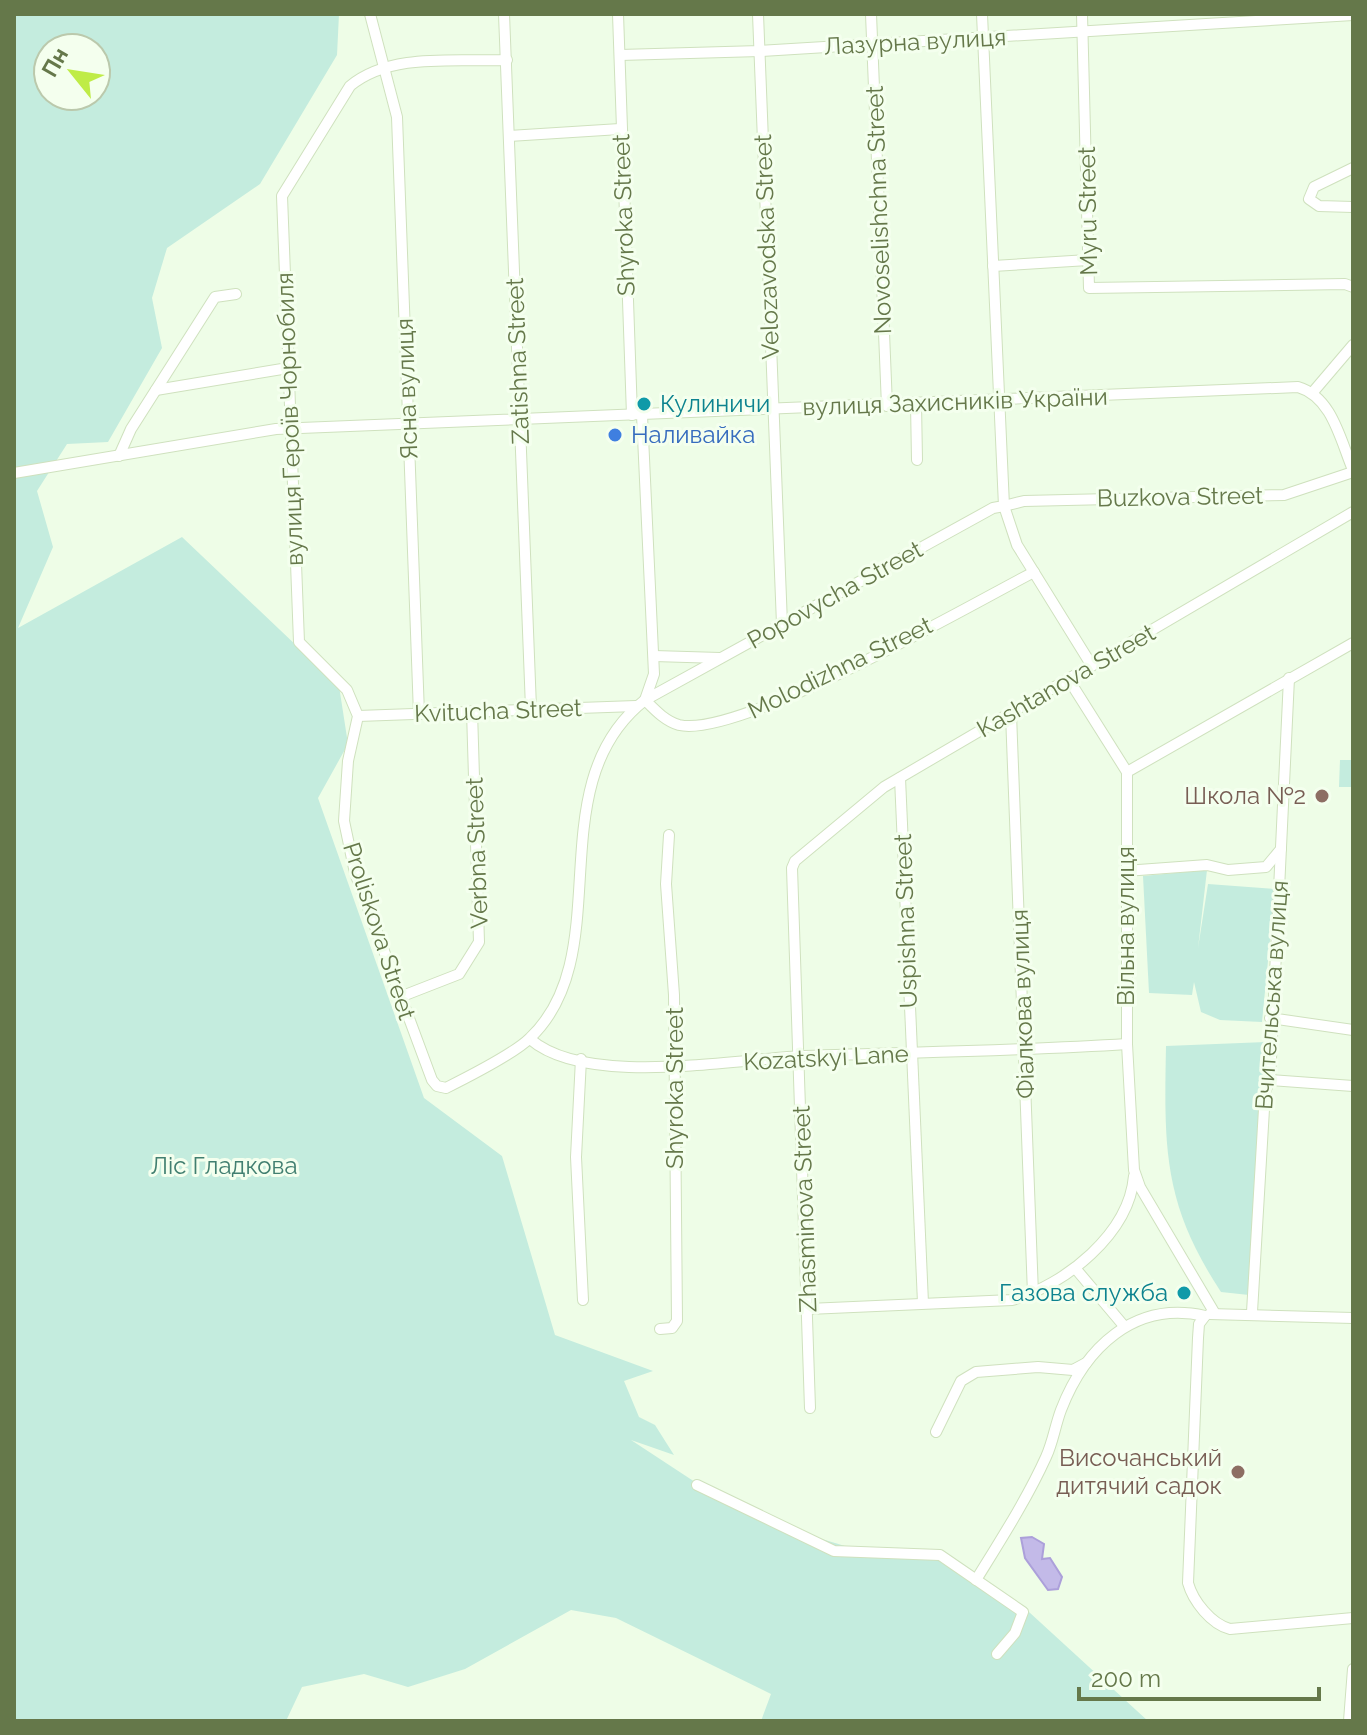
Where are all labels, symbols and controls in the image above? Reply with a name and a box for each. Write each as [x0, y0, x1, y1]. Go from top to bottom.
street label: Лазурна вулиця [823, 22, 1007, 61]
north arrow [32, 32, 112, 112]
text: Пн [36, 43, 73, 81]
street label: Novoselishchna Street [860, 85, 897, 335]
street label: Shyroka Street [606, 134, 641, 296]
street label: Velozavodska Street [748, 134, 785, 360]
street label: Myru Street [1072, 146, 1103, 276]
street label: вулиця Героїв Чорнобиля [270, 272, 309, 566]
street label: Zatishna Street [500, 277, 535, 445]
street label: Ясна вулиця [390, 318, 423, 460]
street label: вулиця Захисників України [802, 382, 1108, 421]
place label: Кулиничи [660, 389, 770, 418]
marker: Кулиничи [635, 395, 653, 413]
place label: Наливайка [631, 420, 755, 449]
marker: Наливайка [606, 426, 624, 444]
street label: Buzkova Street [1097, 481, 1263, 512]
street label: Popovycha Street [742, 534, 927, 655]
street label: Molodizhna Street [743, 610, 937, 725]
street label: Kashtanova Street [971, 618, 1160, 743]
street label: Kvitucha Street [414, 693, 582, 728]
street label: Verbna Street [459, 777, 494, 929]
place label: Школа №2 [1184, 781, 1306, 810]
marker: Школа №2 [1313, 787, 1331, 805]
street label: Uspishna Street [888, 833, 923, 1009]
street label: Proliskova Street [337, 839, 422, 1023]
street label: Вільна вулиця [1111, 846, 1140, 1006]
street label: Вчительська вулиця [1249, 879, 1294, 1111]
street label: Фіалкова вулиця [1005, 909, 1040, 1099]
street label: Shyroka Street [660, 1007, 689, 1169]
street label: Kozatskyi Lane [743, 1039, 909, 1076]
street label: Zhasminova Street [786, 1105, 823, 1313]
park label: Ліс Гладкова [150, 1151, 298, 1180]
place label: Газова служба [999, 1278, 1168, 1307]
marker: Газова служба [1175, 1284, 1193, 1302]
place label: Височанський дитячий садок [1056, 1443, 1222, 1500]
marker: Височанський дитячий садок [1229, 1463, 1247, 1481]
scale bar [1079, 1651, 1319, 1701]
text: 200 m [1091, 1664, 1161, 1693]

